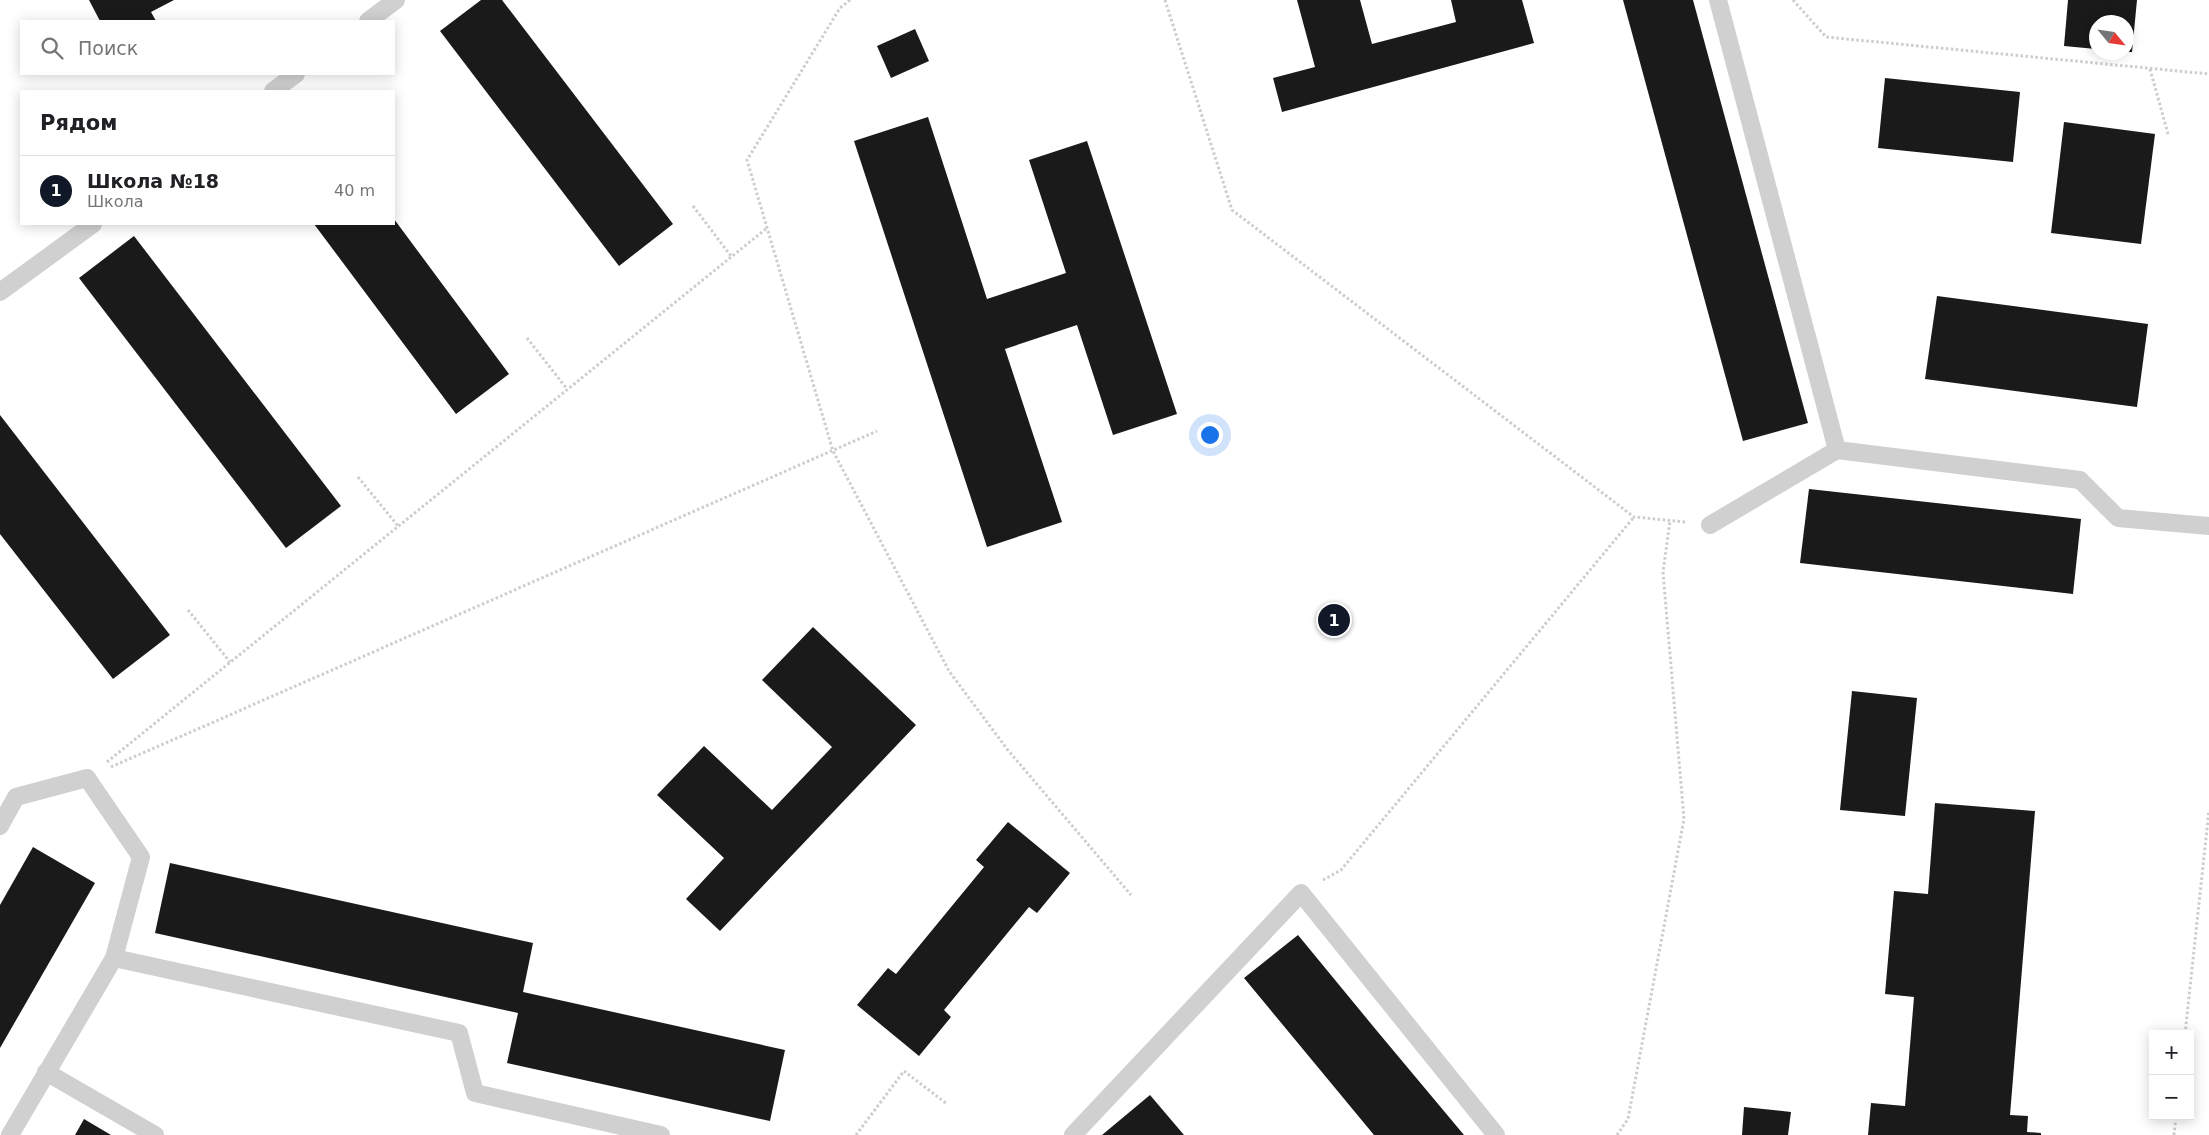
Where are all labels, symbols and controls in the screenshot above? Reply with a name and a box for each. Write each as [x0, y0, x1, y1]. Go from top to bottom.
north arrow [2089, 15, 2134, 60]
search box [20, 20, 395, 75]
icon: search [38, 34, 66, 62]
text: Поиск [78, 37, 138, 59]
text: Рядом [40, 111, 117, 135]
text: Школа №18 [87, 170, 219, 192]
text: 1 [50, 181, 62, 200]
text: 40 m [334, 181, 375, 200]
text: Школа [87, 192, 144, 211]
your location [1197, 422, 1223, 448]
pin: 1 [1318, 601, 1350, 639]
map controls [2149, 1030, 2194, 1120]
button: + [2149, 1030, 2194, 1075]
button: − [2149, 1075, 2194, 1120]

